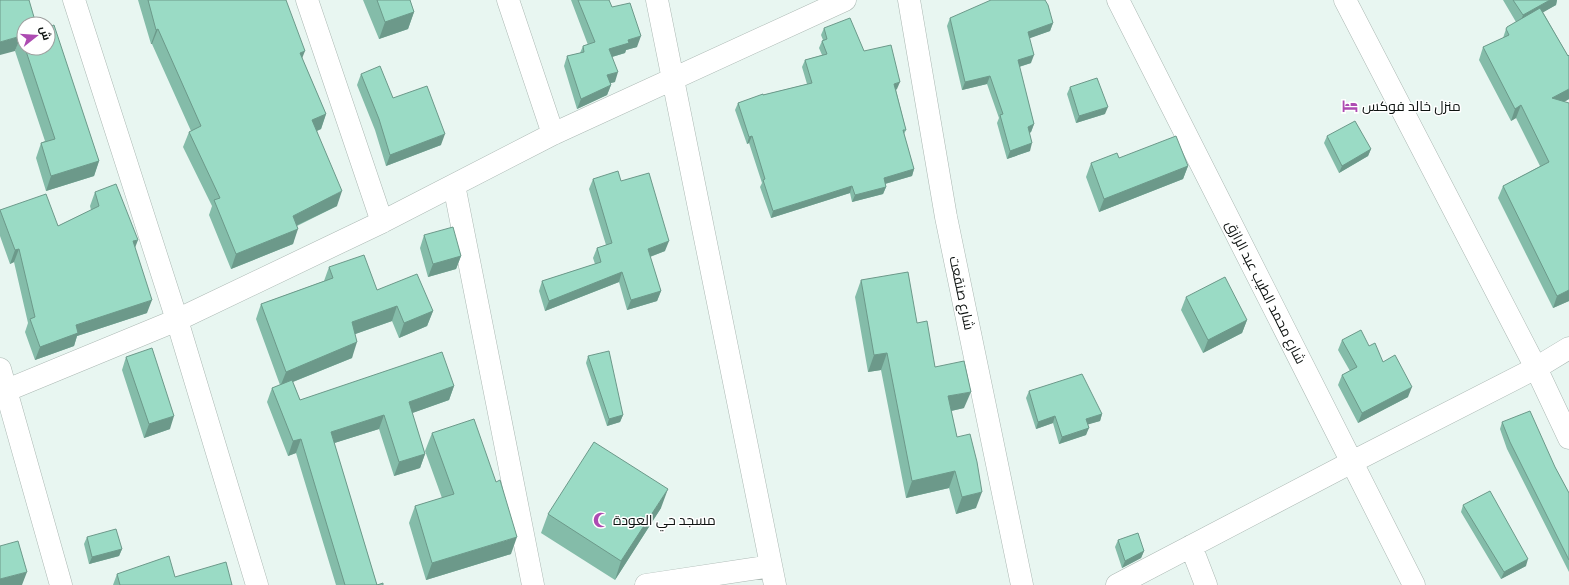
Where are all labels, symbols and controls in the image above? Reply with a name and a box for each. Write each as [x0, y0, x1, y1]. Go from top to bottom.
north arrow [16, 16, 56, 56]
text: ش [37, 25, 53, 42]
hotel icon: منزل خالد فوكس [1341, 97, 1359, 115]
place label: منزل خالد فوكس [1362, 98, 1461, 115]
street label: شارع محمد الطيب عبد الرازق [1222, 218, 1309, 367]
street label: شارع صنقعت [945, 255, 978, 332]
mosque icon: مسجد حي العودة [592, 511, 610, 529]
place label: مسجد حي العودة [613, 512, 716, 532]

